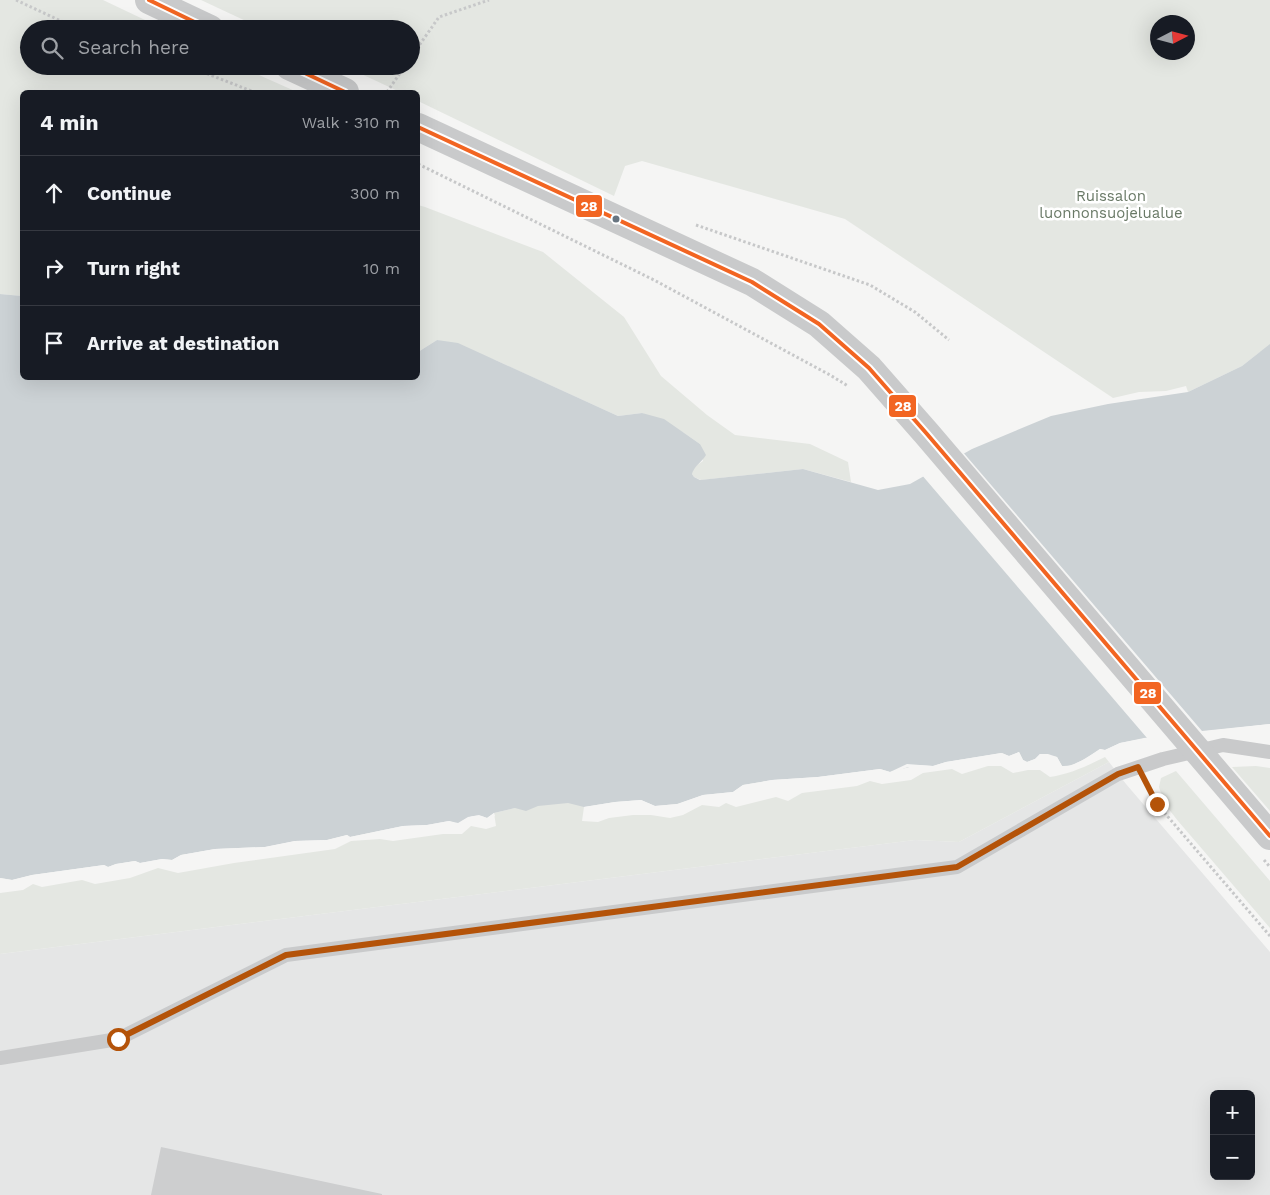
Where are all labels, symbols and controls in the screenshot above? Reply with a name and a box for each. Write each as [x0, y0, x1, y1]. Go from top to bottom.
north arrow [1150, 15, 1195, 60]
search box [20, 20, 420, 75]
icon: search [38, 34, 66, 62]
text: Search here [78, 36, 189, 59]
text: 4 min [40, 110, 98, 135]
text: Walk · 310 m [302, 113, 400, 132]
icon: ahead [40, 179, 68, 207]
text: Continue [87, 182, 171, 205]
text: 300 m [350, 184, 400, 203]
park label: Ruissalon luonnonsuojelualue [1039, 187, 1183, 222]
line badge: 28 [575, 194, 603, 218]
text: 28 [580, 198, 598, 214]
unlabelled marker [611, 214, 621, 224]
icon: right [40, 254, 68, 282]
text: Turn right [87, 257, 180, 280]
text: 10 m [363, 259, 400, 278]
icon: arrive [40, 329, 68, 357]
text: Arrive at destination [87, 332, 279, 355]
line badge: 28 [888, 394, 917, 418]
text: 28 [894, 398, 912, 414]
line badge: 28 [1133, 681, 1162, 705]
text: 28 [1139, 685, 1157, 701]
route end [1146, 793, 1169, 816]
route start [107, 1028, 130, 1051]
map controls [1210, 1090, 1255, 1180]
button: + [1210, 1090, 1255, 1135]
button: − [1210, 1135, 1255, 1180]

